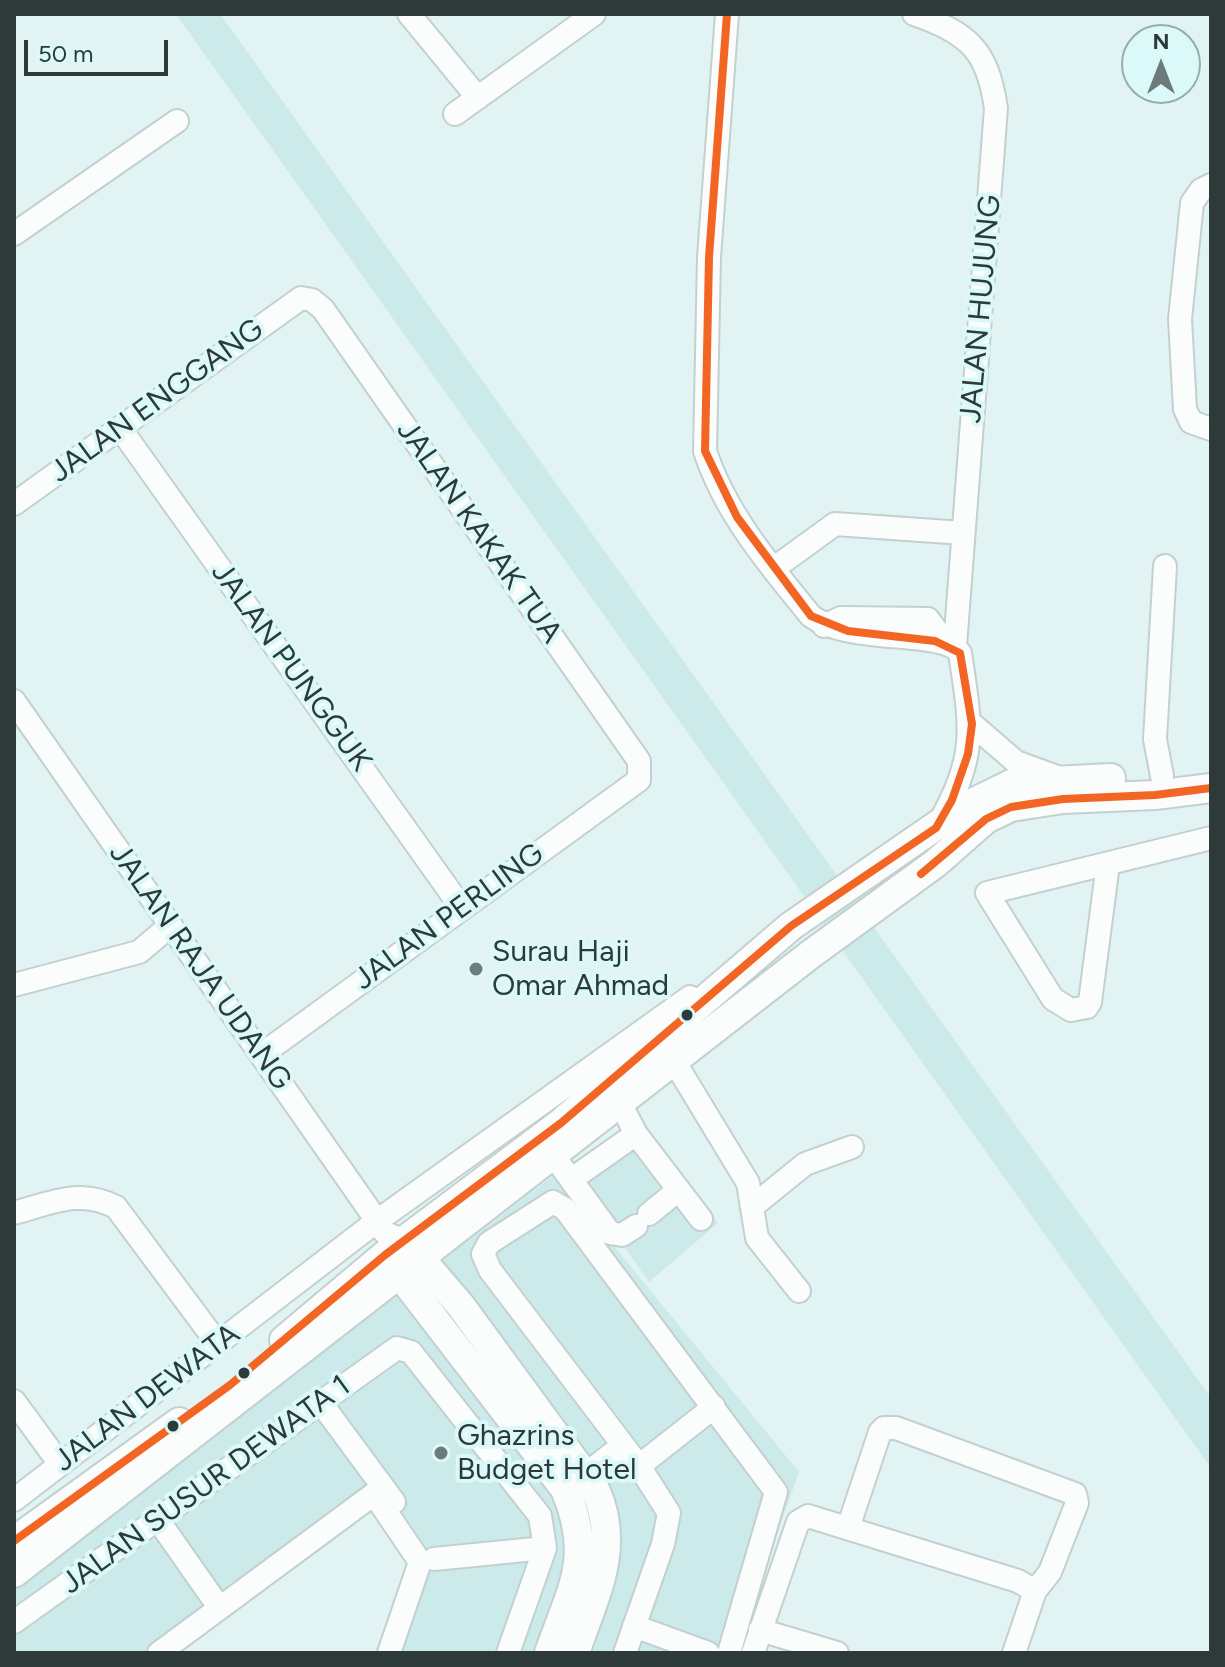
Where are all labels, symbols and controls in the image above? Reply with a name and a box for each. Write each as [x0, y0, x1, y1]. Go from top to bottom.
scale bar [28, 24, 172, 74]
north arrow [1121, 24, 1201, 104]
text: N [1152, 28, 1170, 55]
text: 50 m [38, 39, 94, 68]
street label: JALAN HUJUNG [953, 194, 1009, 424]
street label: JALAN ENGGANG [43, 311, 271, 491]
street label: JALAN KAKAK TUA [389, 414, 569, 650]
street label: JALAN PUNGGUK [203, 556, 379, 778]
street label: JALAN PERLING [347, 836, 551, 998]
street label: JALAN RAJA UDANG [101, 837, 299, 1097]
place label: Surau Haji Omar Ahmad [492, 934, 669, 1004]
marker: Surau Haji Omar Ahmad [467, 960, 485, 978]
unlabelled marker [679, 1007, 695, 1023]
street label: JALAN DEWATA [47, 1316, 247, 1480]
unlabelled marker [236, 1365, 252, 1381]
street label: JALAN SUSUR DEWATA 1 [54, 1368, 358, 1602]
unlabelled marker [165, 1418, 181, 1434]
place label: Ghazrins Budget Hotel [457, 1418, 637, 1488]
marker: Ghazrins Budget Hotel [432, 1444, 450, 1462]

